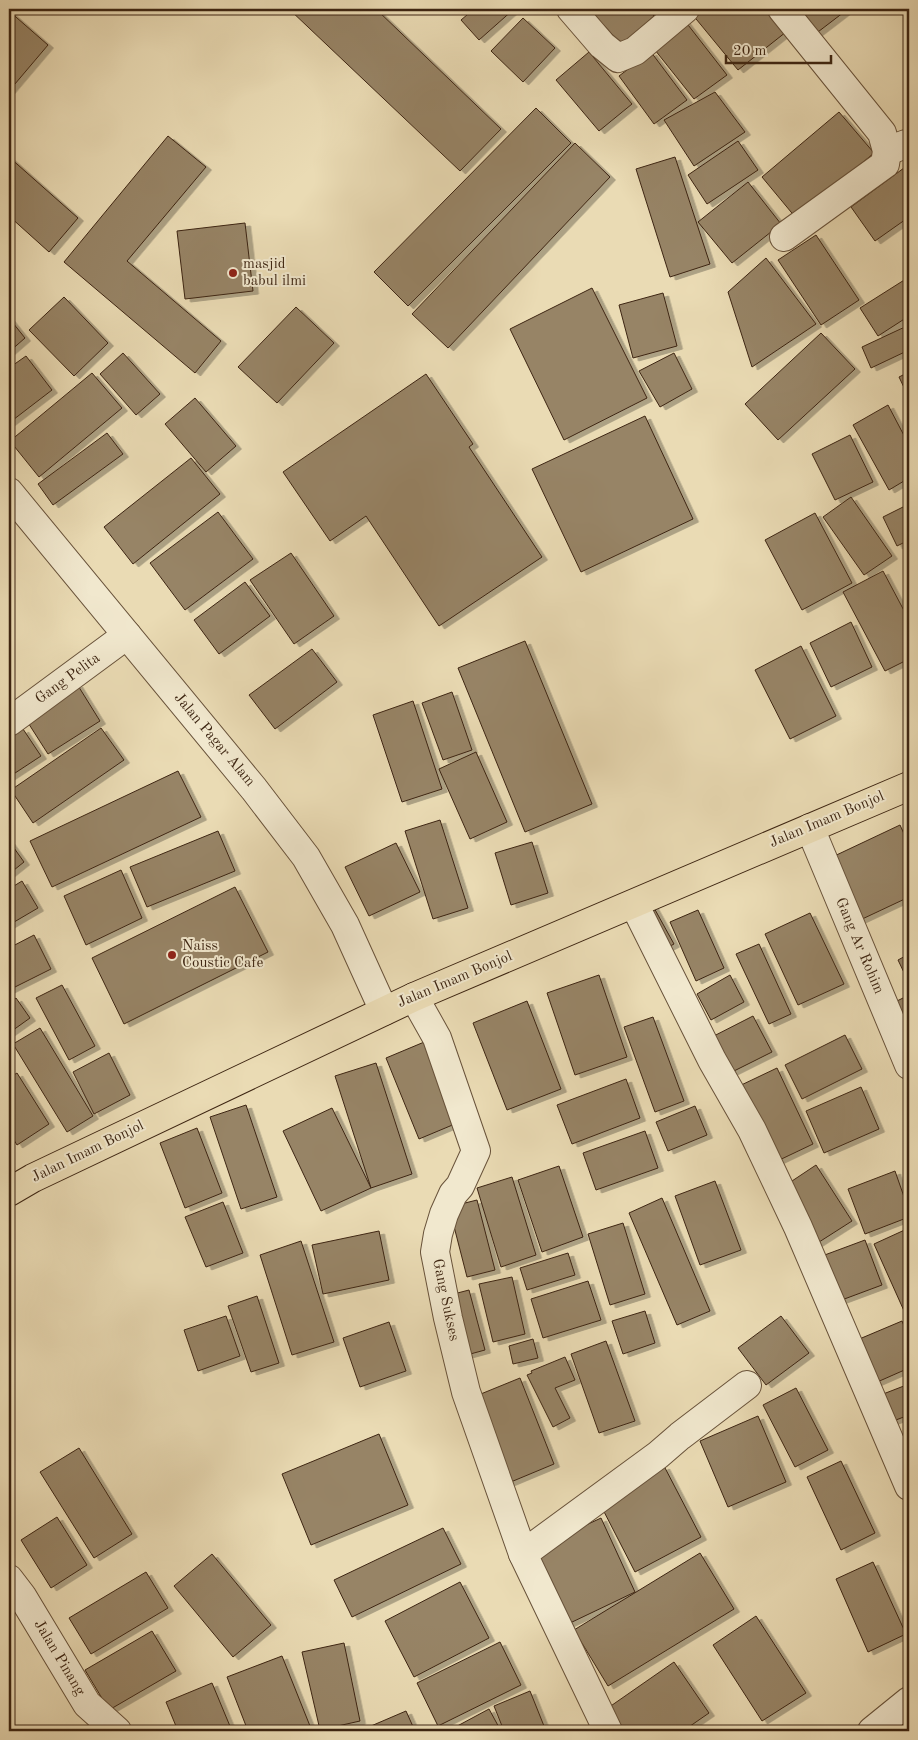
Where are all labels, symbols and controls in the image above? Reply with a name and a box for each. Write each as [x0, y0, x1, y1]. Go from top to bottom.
scale bar [726, 32, 830, 64]
text: 20 m [733, 44, 767, 59]
place label: masjid babul ilmi [243, 257, 306, 289]
marker: masjid babul ilmi [227, 267, 239, 279]
street label: Gang Pelita [33, 650, 103, 707]
street label: Jalan Pagar Alam [171, 690, 257, 790]
street label: Jalan Imam Bonjol [768, 789, 886, 851]
street label: Gang Ar Rohim [832, 896, 886, 996]
place label: Naiss Coustic Cafe [182, 939, 263, 971]
marker: Naiss Coustic Cafe [166, 949, 178, 961]
street label: Jalan Imam Bonjol [396, 949, 514, 1011]
street label: Jalan Imam Bonjol [30, 1118, 146, 1186]
street label: Gang Sukses [429, 1258, 461, 1342]
street label: Jalan Pinang [31, 1618, 87, 1698]

